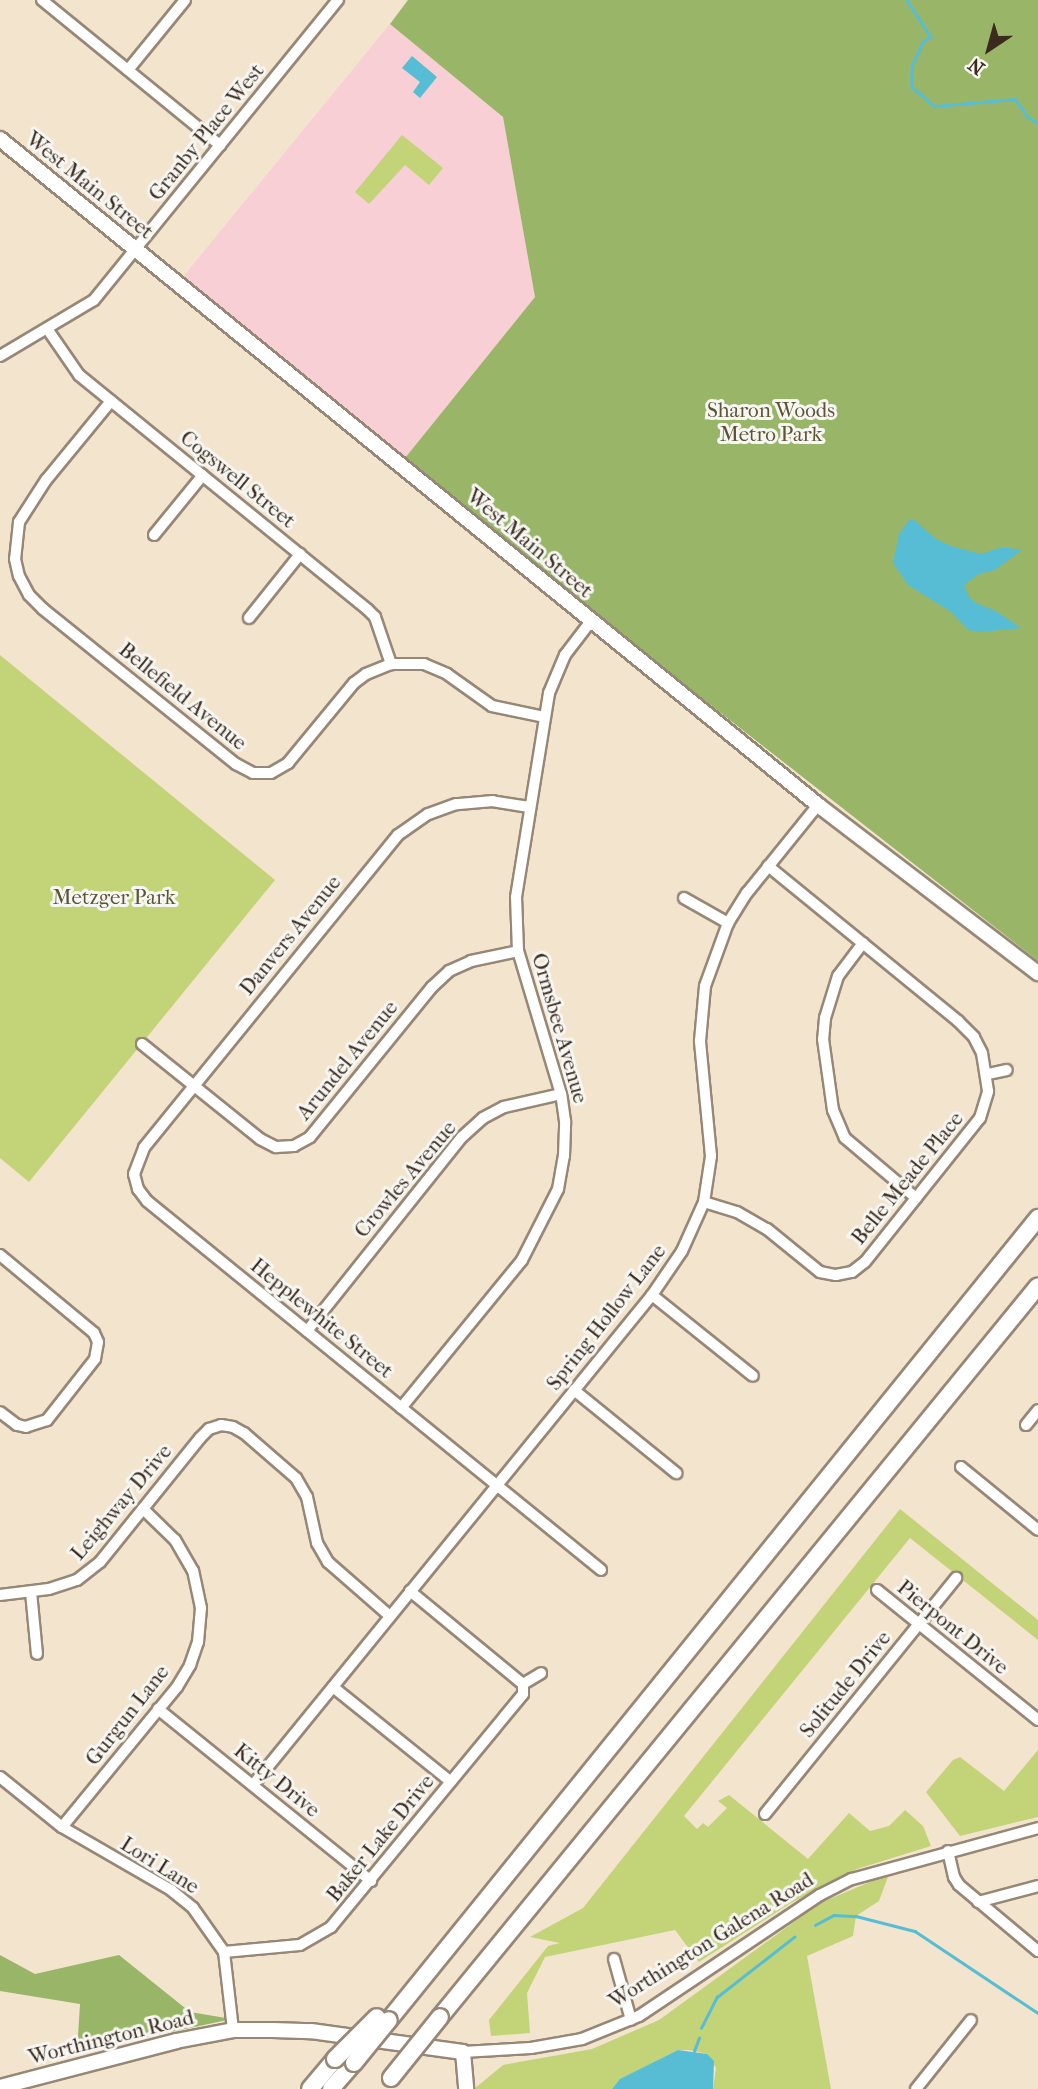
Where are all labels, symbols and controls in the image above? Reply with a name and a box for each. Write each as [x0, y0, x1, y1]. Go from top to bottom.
north arrow [954, 14, 1024, 84]
text: N [964, 53, 989, 79]
street label: Granby Place West [143, 58, 269, 206]
street label: West Main Street [21, 126, 159, 244]
park label: Sharon Woods Metro Park [707, 397, 835, 447]
street label: Cogswell Street [175, 425, 301, 533]
street label: West Main Street [462, 483, 598, 603]
street label: Bellefield Avenue [114, 637, 252, 755]
street label: Danvers Avenue [234, 870, 346, 1000]
park label: Metzger Park [53, 884, 175, 910]
street label: Ormsbee Avenue [527, 950, 593, 1106]
street label: Arundel Avenue [291, 995, 403, 1125]
street label: Belle Meade Place [846, 1107, 968, 1249]
street label: Crowles Avenue [349, 1116, 461, 1242]
street label: Spring Hollow Lane [541, 1239, 671, 1395]
street label: Hepplewhite Street [246, 1253, 398, 1383]
street label: Leighway Drive [65, 1439, 177, 1565]
street label: Pierpont Drive [892, 1574, 1014, 1680]
street label: Solitude Drive [794, 1626, 896, 1742]
street label: Gurgun Lane [80, 1660, 174, 1770]
street label: Kitty Drive [229, 1738, 325, 1822]
street label: Baker Lake Drive [321, 1769, 439, 1907]
street label: Lori Lane [116, 1831, 204, 1899]
street label: Worthington Galena Road [604, 1867, 818, 2013]
street label: Worthington Road [26, 2004, 196, 2070]

